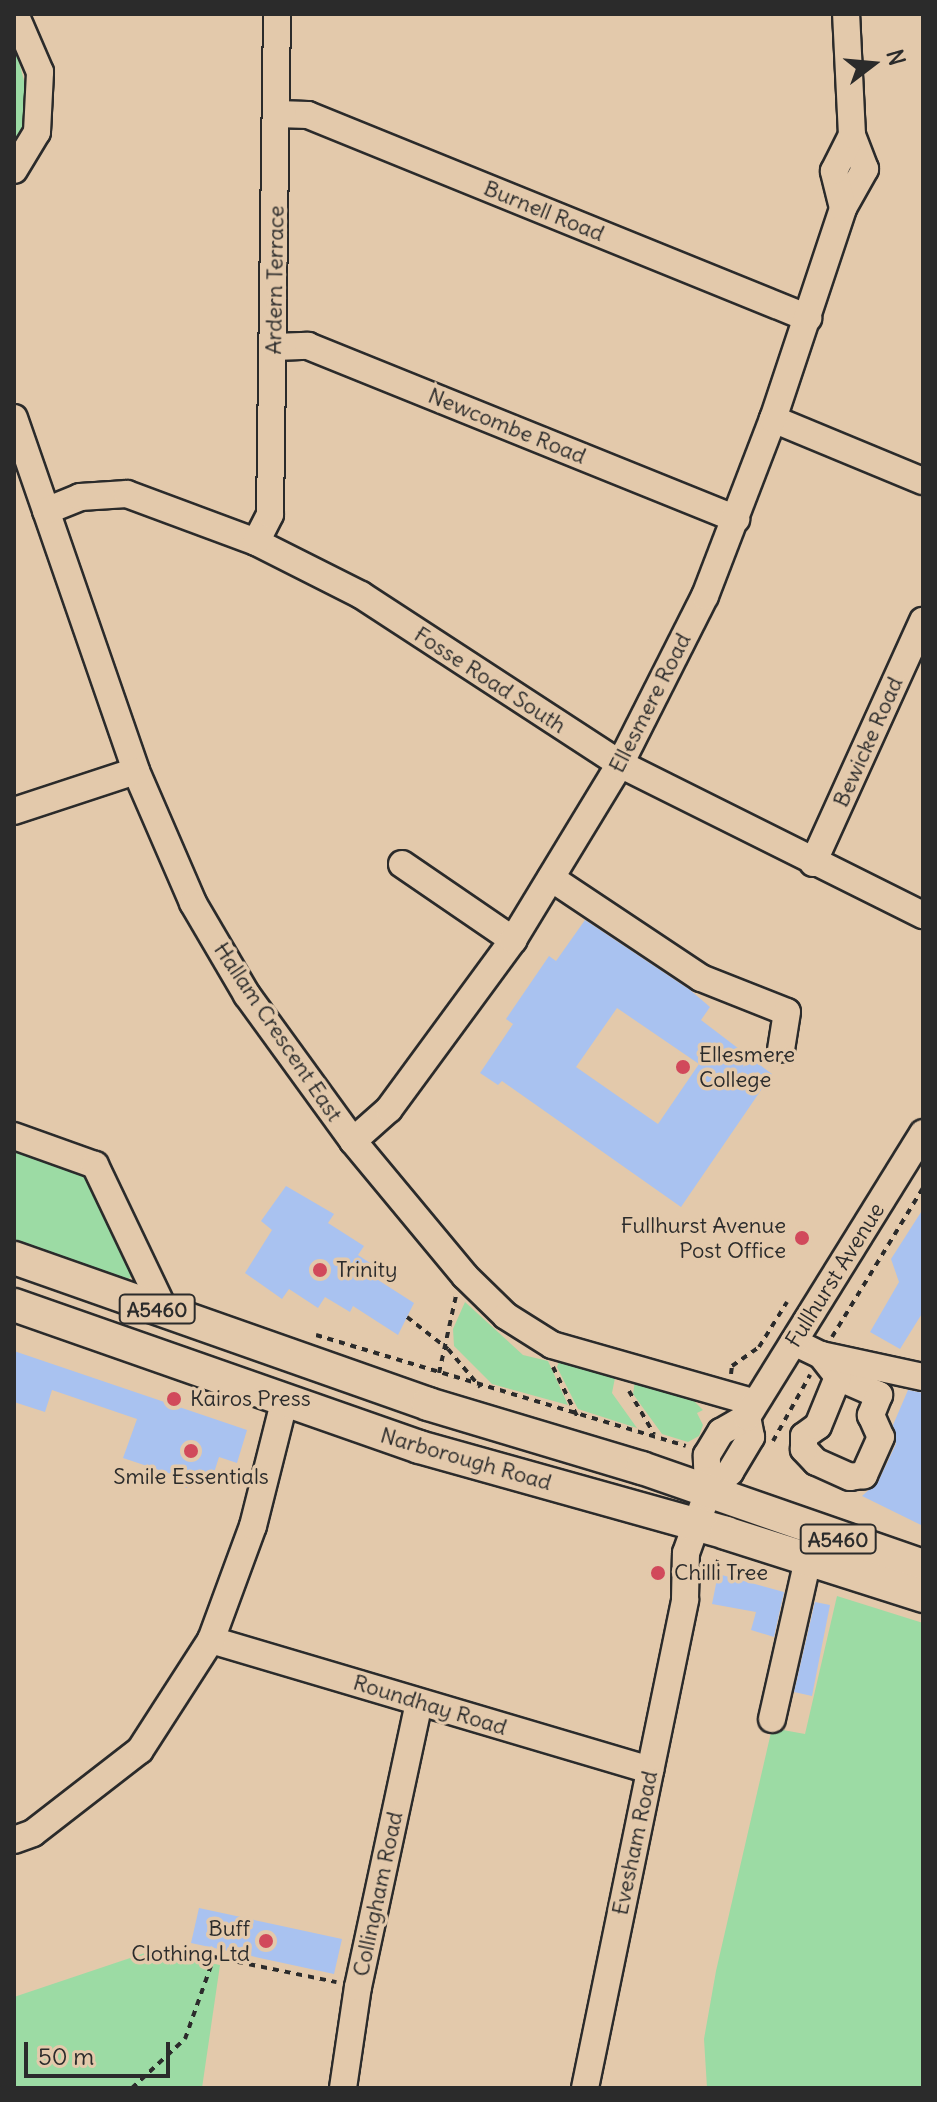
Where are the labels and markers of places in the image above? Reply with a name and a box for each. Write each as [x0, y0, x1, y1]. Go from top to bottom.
place label: Ellesmere College [699, 1041, 795, 1092]
marker: Ellesmere College [674, 1058, 692, 1076]
place label: Fullhurst Avenue Post Office [621, 1212, 786, 1264]
marker: Fullhurst Avenue Post Office [793, 1229, 811, 1247]
place label: Trinity [336, 1257, 397, 1283]
marker: Trinity [311, 1261, 329, 1279]
place label: Kairos Press [190, 1386, 311, 1412]
marker: Kairos Press [165, 1390, 183, 1408]
marker: Smile Essentials [182, 1442, 200, 1460]
place label: Smile Essentials [113, 1464, 269, 1490]
place label: Chilli Tree [674, 1560, 768, 1586]
marker: Chilli Tree [649, 1564, 667, 1582]
place label: Buff Clothing Ltd [131, 1915, 250, 1966]
marker: Buff Clothing Ltd [257, 1932, 275, 1950]

